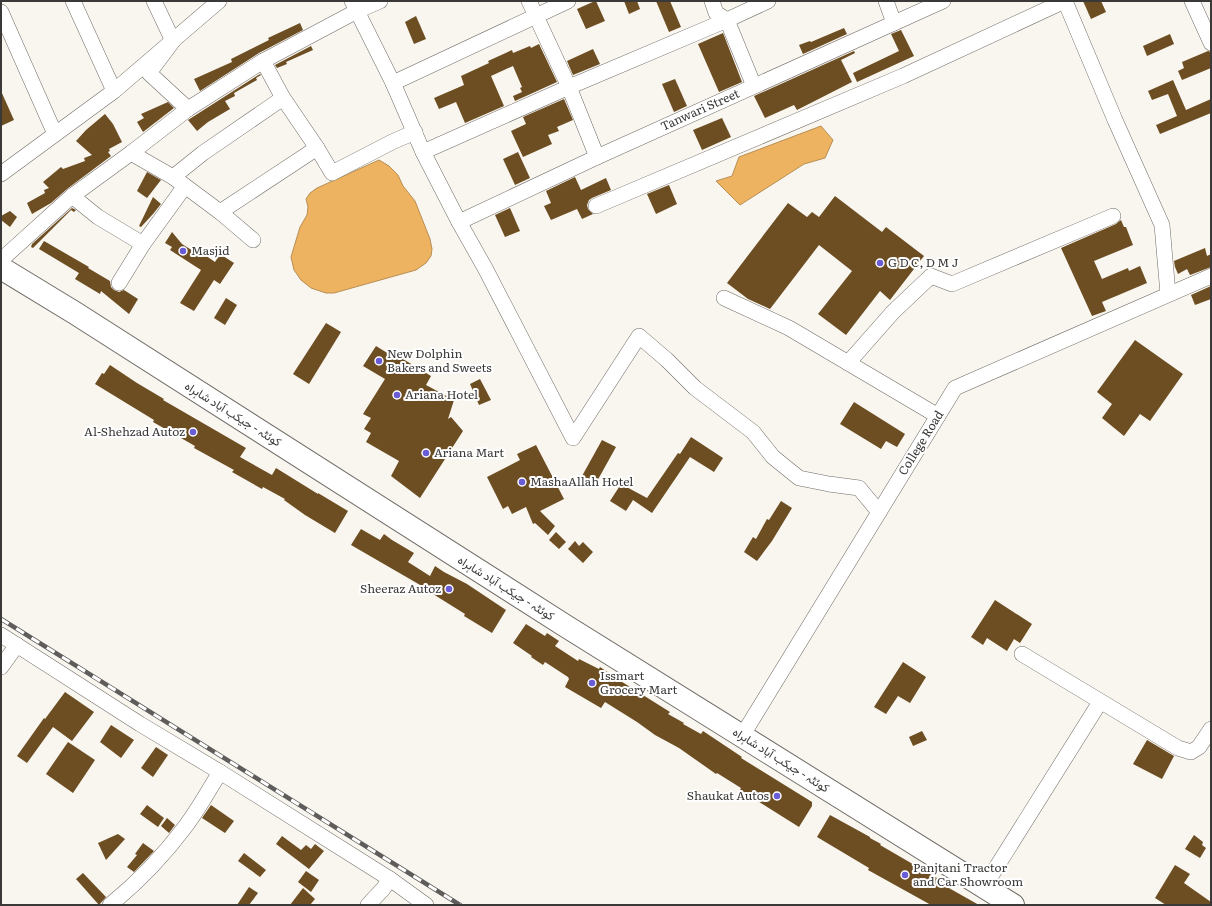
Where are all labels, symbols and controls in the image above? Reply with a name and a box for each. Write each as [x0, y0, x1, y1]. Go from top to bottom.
street label: Tanwari Street [657, 84, 742, 135]
place label: Masjid [191, 241, 230, 259]
marker: Masjid [178, 246, 188, 256]
place label: G D C, D M J [888, 253, 959, 271]
marker: G D C, D M J [875, 258, 885, 268]
place label: New Dolphin Bakers and Sweets [387, 344, 492, 376]
marker: New Dolphin Bakers and Sweets [374, 356, 384, 366]
street label: کوئٹہ - جیکب آباد شاہراہ [182, 376, 285, 450]
place label: Ariana Hotel [405, 385, 478, 403]
marker: Ariana Hotel [392, 390, 402, 400]
street label: College Road [893, 406, 948, 478]
place label: Al-Shehzad Autoz [84, 422, 185, 440]
marker: Al-Shehzad Autoz [188, 427, 198, 437]
place label: Ariana Mart [434, 443, 504, 461]
marker: Ariana Mart [421, 448, 431, 458]
place label: MashaAllah Hotel [530, 472, 633, 490]
marker: MashaAllah Hotel [517, 477, 527, 487]
street label: کوئٹہ - جیکب آباد شاہراہ [455, 550, 558, 624]
place label: Sheeraz Autoz [360, 579, 441, 597]
marker: Sheeraz Autoz [444, 584, 454, 594]
place label: Issmart Grocery Mart [600, 666, 677, 698]
marker: Issmart Grocery Mart [587, 678, 597, 688]
street label: کوئٹہ - جیکب آباد شاہراہ [730, 722, 833, 796]
place label: Shaukat Autos [687, 786, 770, 804]
marker: Shaukat Autos [772, 791, 782, 801]
place label: Panjtani Tractor and Car Showroom [913, 858, 1023, 890]
marker: Panjtani Tractor and Car Showroom [900, 870, 910, 880]

